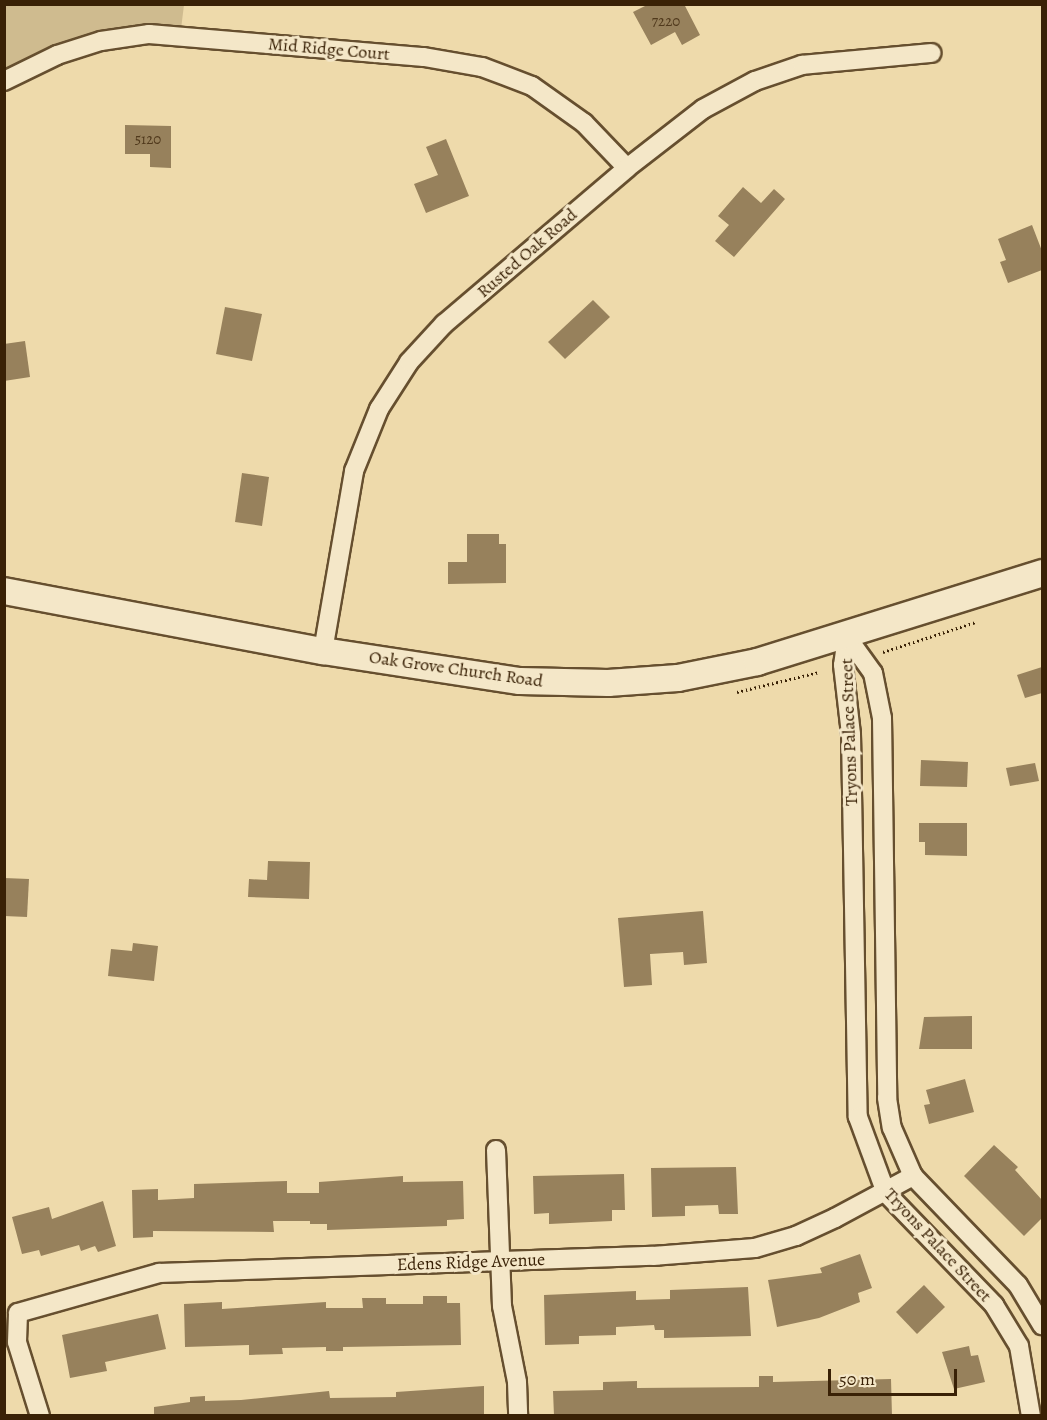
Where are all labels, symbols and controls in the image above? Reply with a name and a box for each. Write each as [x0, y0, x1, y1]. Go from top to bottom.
house number: 7220 [652, 13, 680, 31]
street label: Mid Ridge Court [267, 33, 391, 65]
house number: 5120 [135, 131, 161, 149]
street label: Rusted Oak Road [473, 204, 581, 302]
street label: Oak Grove Church Road [368, 646, 544, 692]
street label: Tryons Palace Street [836, 658, 862, 806]
street label: Tryons Palace Street [880, 1184, 996, 1306]
street label: Edens Ridge Avenue [396, 1249, 546, 1275]
scale bar [831, 1357, 960, 1395]
text: 50 m [839, 1367, 875, 1391]

